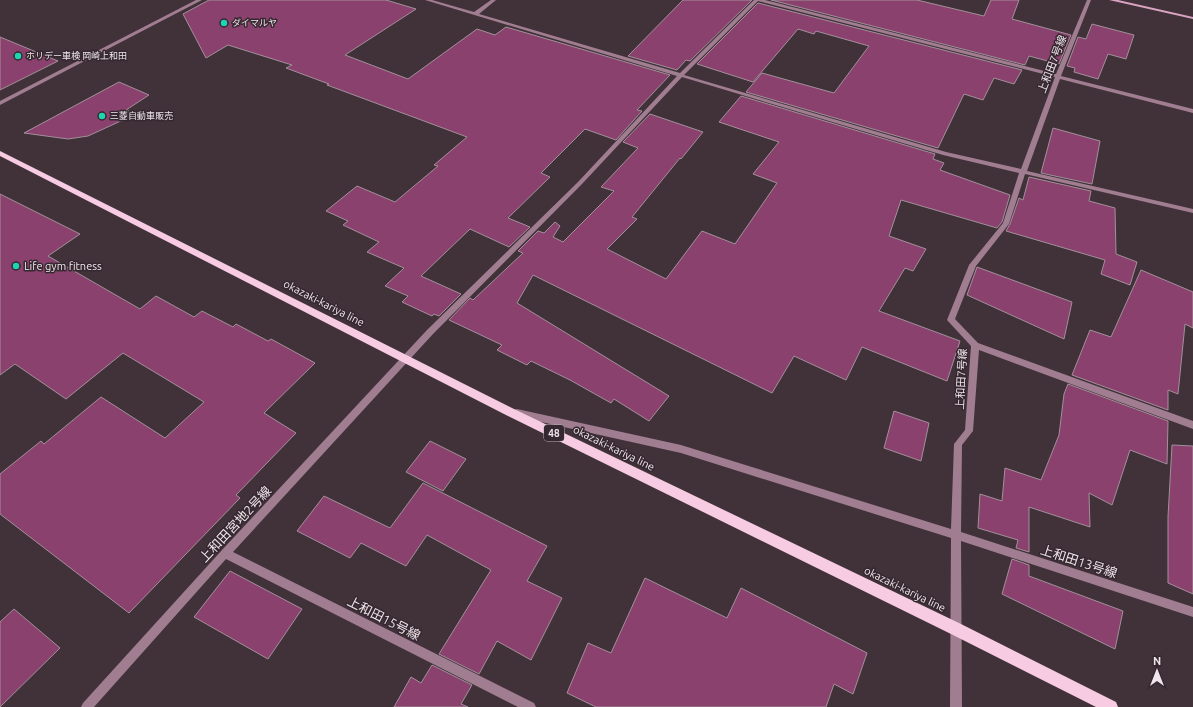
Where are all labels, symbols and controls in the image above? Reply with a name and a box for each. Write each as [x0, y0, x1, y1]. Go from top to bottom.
marker: ダイマルヤ [219, 18, 229, 28]
place label: ダイマルヤ [232, 18, 277, 28]
street label: 上和田7号線 [1035, 33, 1069, 95]
marker: ホリデー車検 岡崎上和田 [13, 51, 23, 61]
place label: ホリデー車検 岡崎上和田 [26, 51, 127, 61]
marker: 三菱自動車販売 [97, 111, 107, 121]
place label: 三菱自動車販売 [110, 111, 173, 121]
place label: Life gym fitness [24, 260, 102, 272]
marker: Life gym fitness [11, 261, 21, 271]
street label: okazaki-kariya line [282, 277, 366, 329]
street label: 上和田7号線 [953, 348, 969, 410]
street label: okazaki-kariya line [571, 423, 657, 473]
road number: 48 [544, 425, 564, 441]
street label: 上和田宮地2号線 [196, 483, 274, 565]
street label: 上和田13号線 [1039, 542, 1119, 580]
street label: okazaki-kariya line [862, 564, 948, 614]
street label: 上和田15号線 [345, 594, 423, 642]
north arrow [1137, 651, 1177, 691]
text: N [1153, 655, 1161, 667]

